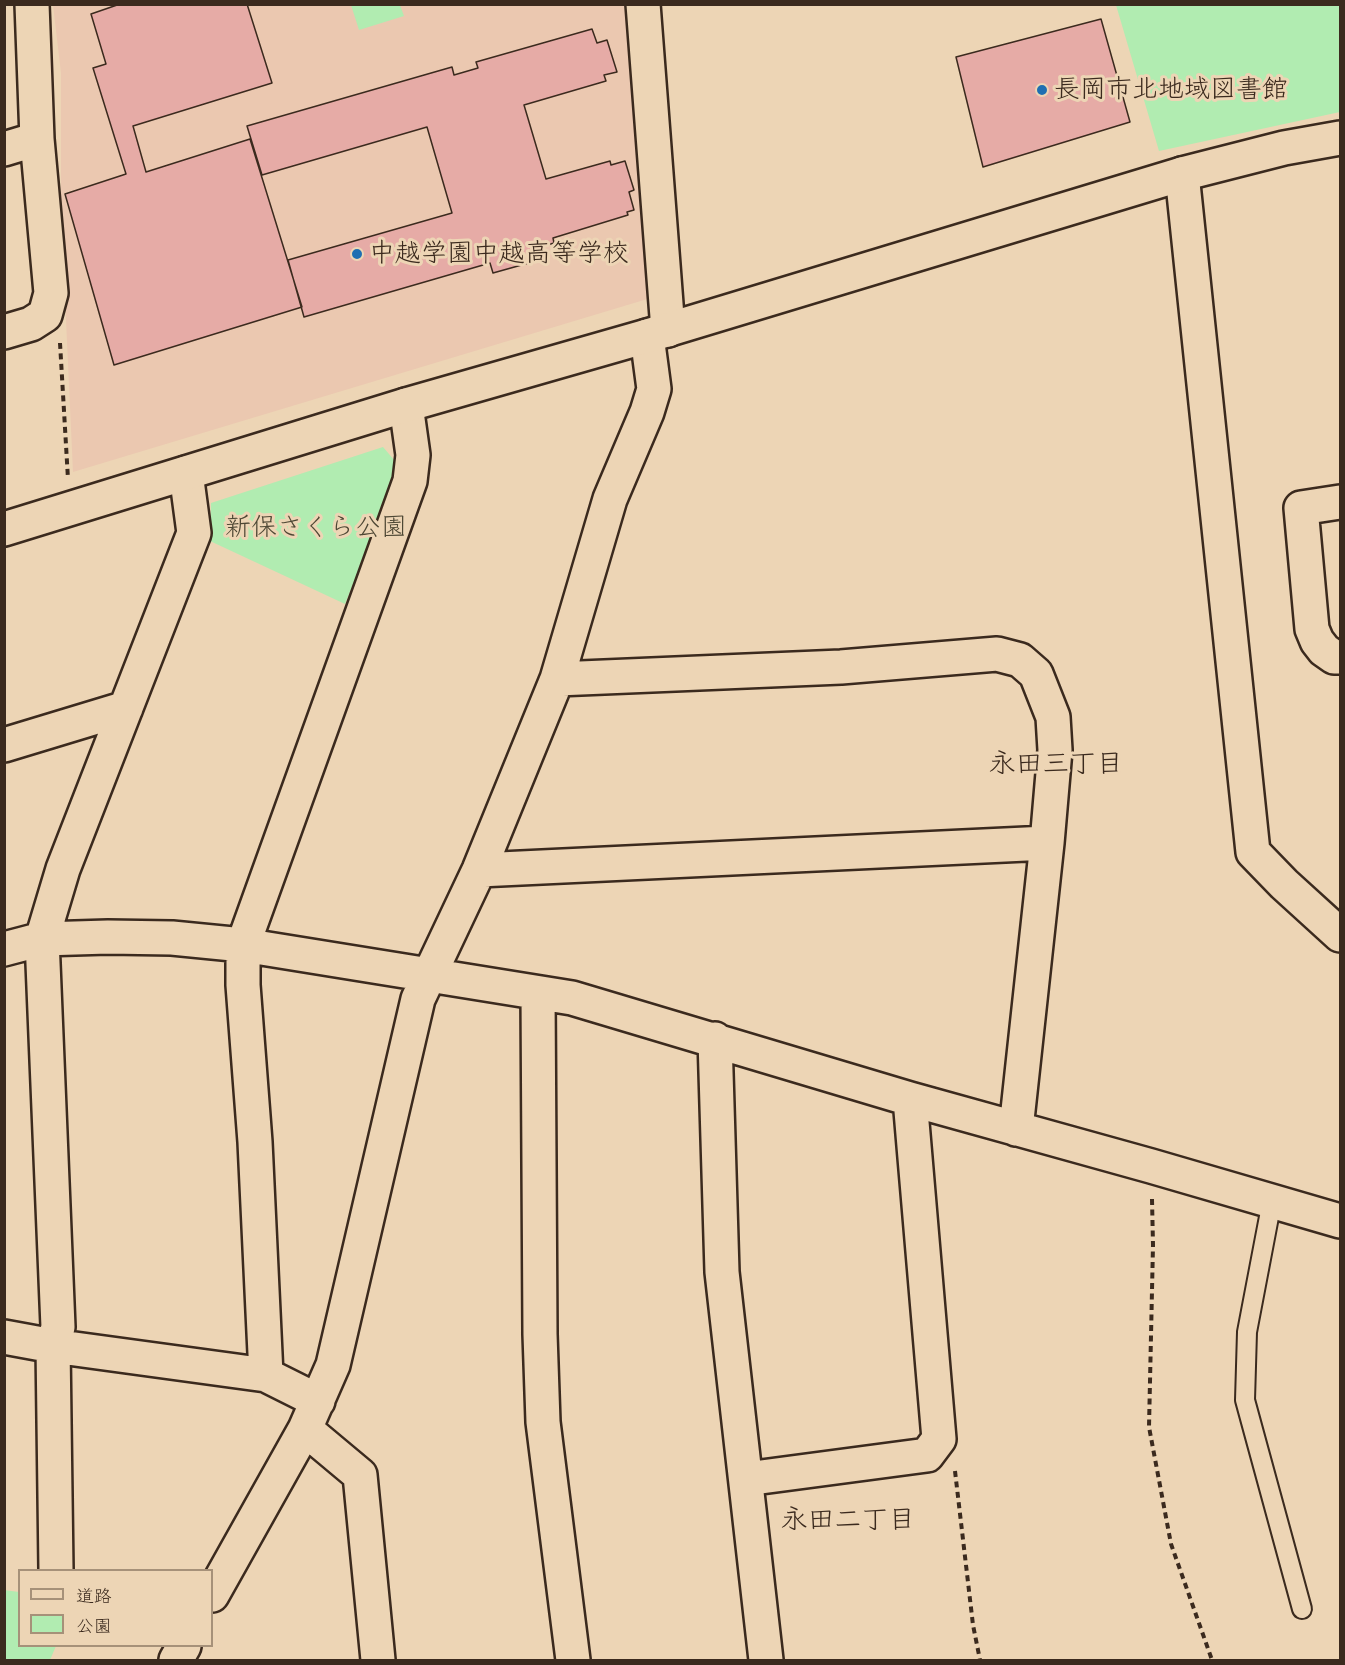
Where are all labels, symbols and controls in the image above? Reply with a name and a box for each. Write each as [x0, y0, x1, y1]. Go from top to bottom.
place label: 長岡市北地域図書館 [1054, 74, 1288, 106]
marker: 長岡市北地域図書館 [1035, 83, 1049, 97]
place label: 中越学園中越高等学校 [369, 238, 629, 270]
marker: 中越学園中越高等学校 [350, 247, 364, 261]
park label: 新保さくら公園 [225, 512, 407, 544]
district label: 永田三丁目 [989, 749, 1123, 781]
district label: 永田二丁目 [781, 1505, 915, 1537]
legend [18, 1569, 213, 1647]
text: 道路 [76, 1585, 112, 1607]
text: 公園 [76, 1615, 112, 1637]

